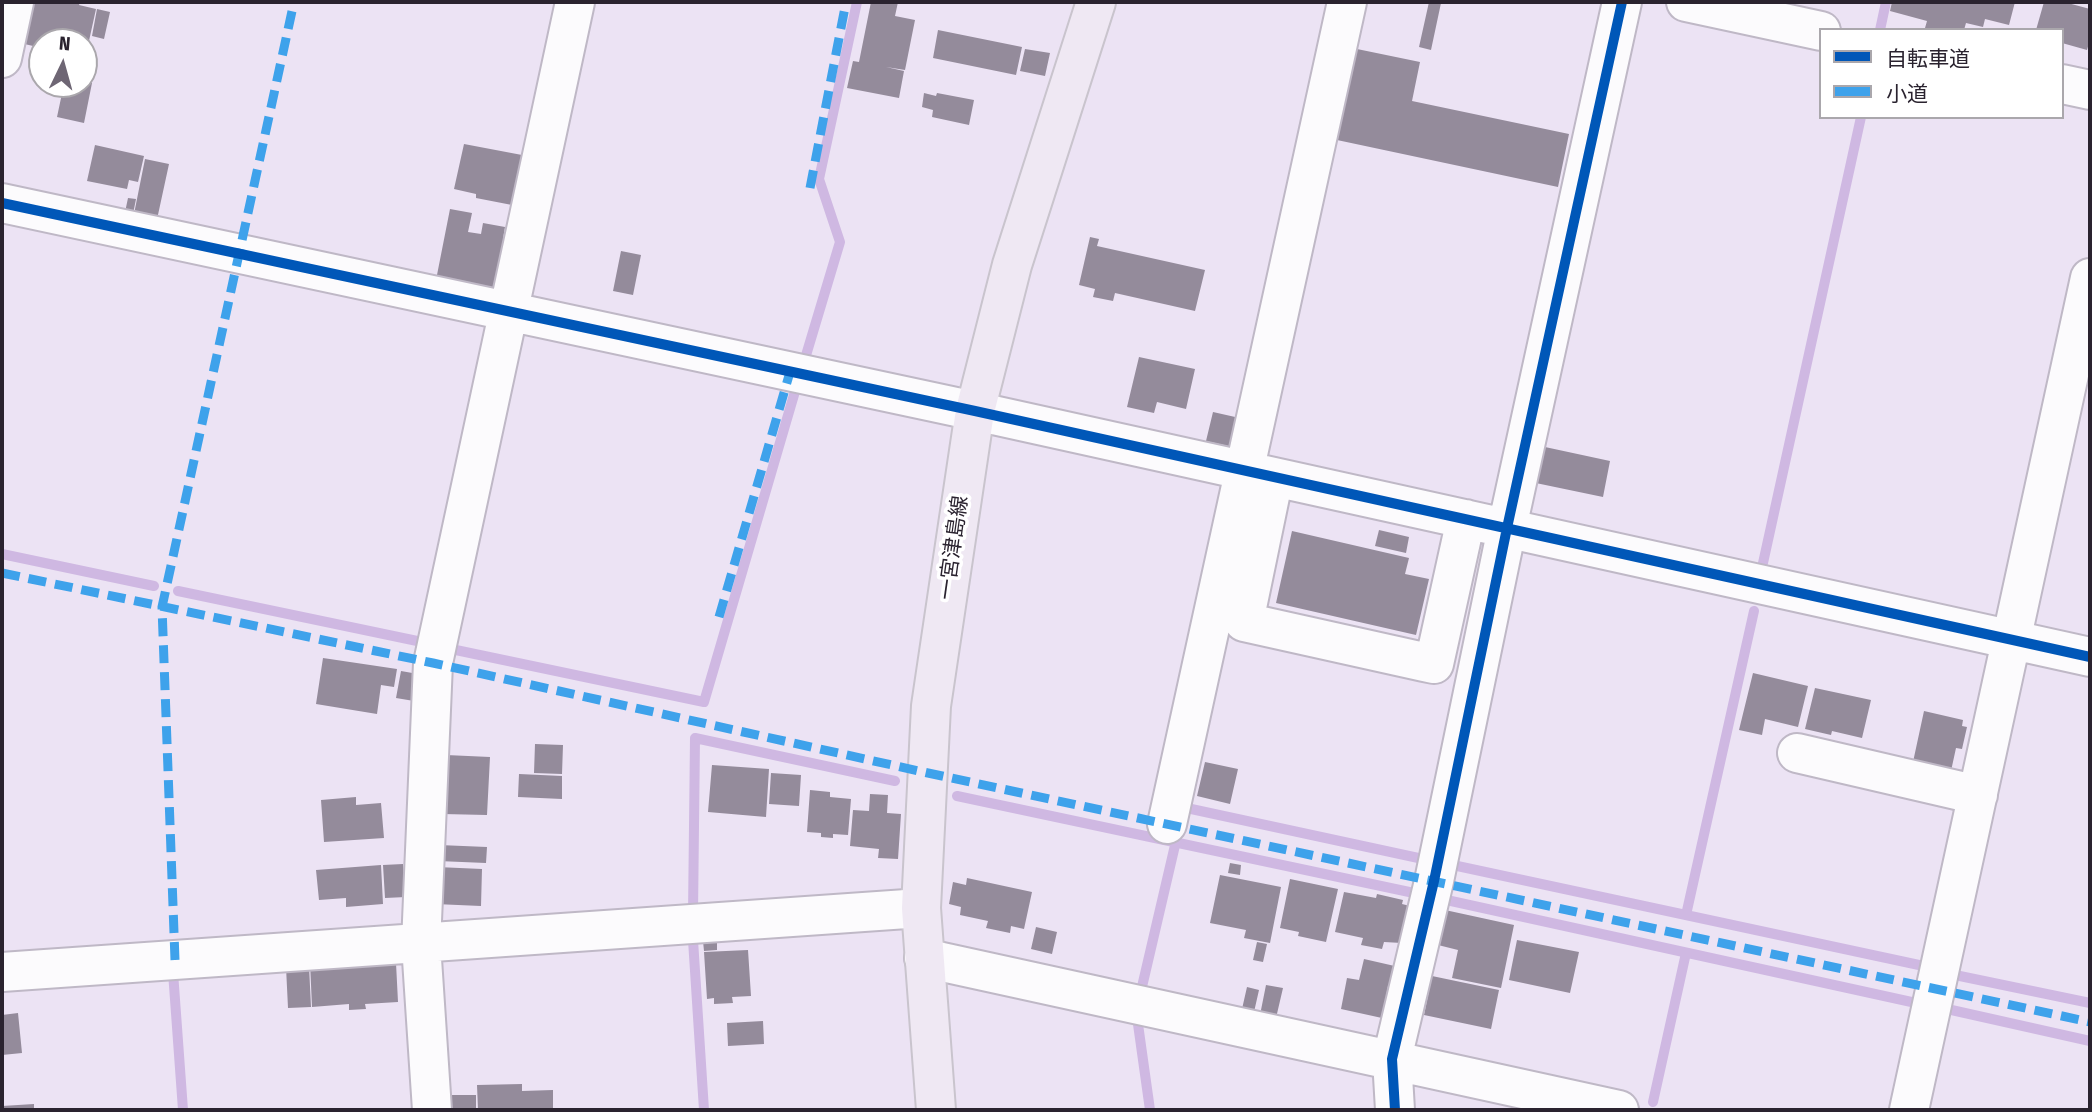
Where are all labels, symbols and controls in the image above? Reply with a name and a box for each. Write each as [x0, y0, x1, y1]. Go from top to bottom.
north arrow [28, 28, 98, 98]
legend [1819, 28, 2064, 119]
text: N [58, 32, 71, 56]
text: 自転車道 [1886, 46, 1970, 72]
text: 小道 [1886, 81, 1928, 107]
street label: 一宮津島線 [934, 494, 974, 602]

